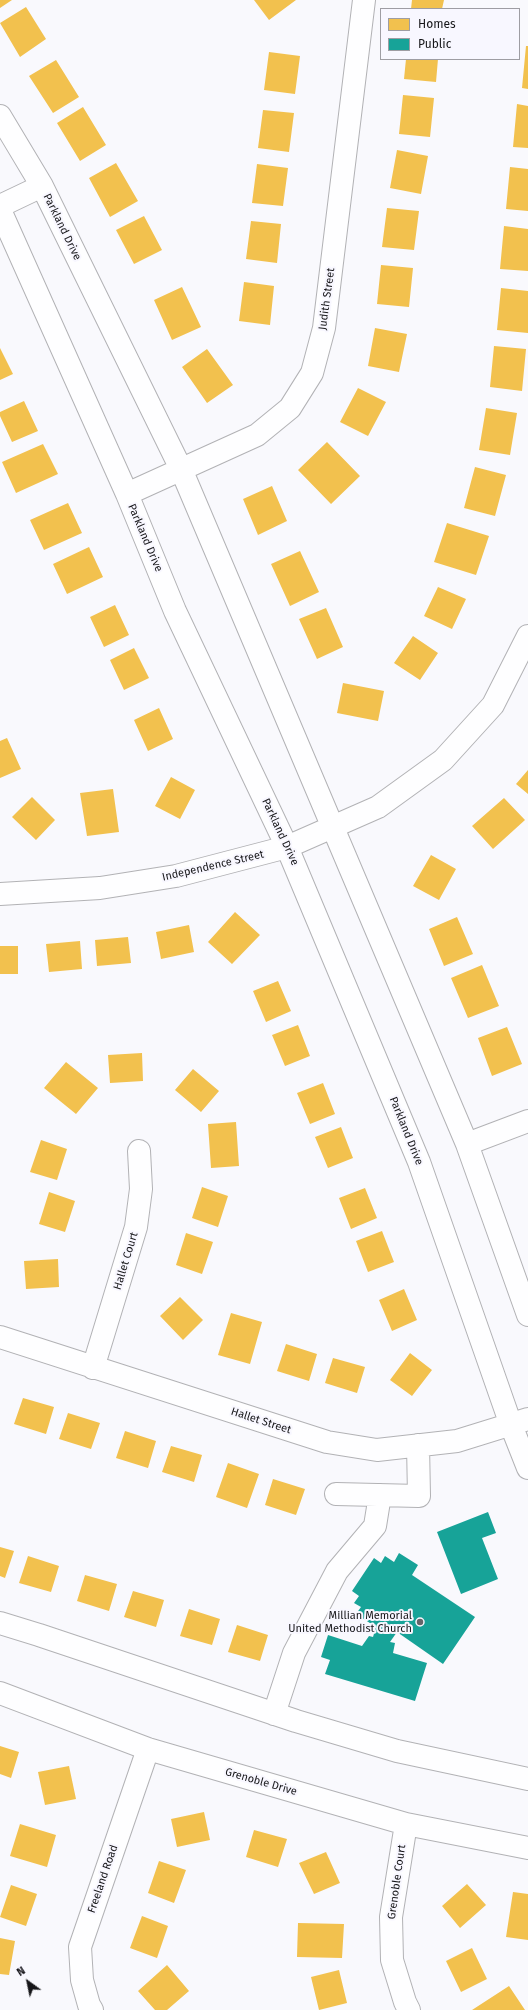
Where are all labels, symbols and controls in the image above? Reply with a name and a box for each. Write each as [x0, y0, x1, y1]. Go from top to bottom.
legend [380, 8, 520, 60]
text: Homes [418, 17, 456, 31]
text: Public [418, 37, 451, 51]
street label: Parkland Drive [40, 192, 84, 262]
street label: Judith Street [316, 267, 338, 331]
street label: Parkland Drive [125, 502, 165, 574]
street label: Parkland Drive [259, 796, 301, 868]
street label: Independence Street [161, 848, 265, 884]
street label: Parkland Drive [386, 1095, 426, 1167]
street label: Hallet Court [111, 1231, 141, 1291]
street label: Hallet Street [229, 1405, 293, 1437]
place label: Millian Memorial United Methodist Church [288, 1609, 412, 1635]
marker: Millian Memorial United Methodist Church [415, 1617, 425, 1627]
street label: Grenoble Drive [224, 1765, 298, 1799]
street label: Freeland Road [85, 1843, 121, 1915]
street label: Grenoble Court [385, 1844, 409, 1920]
north arrow [8, 1962, 48, 2002]
text: N [15, 1964, 28, 1979]

